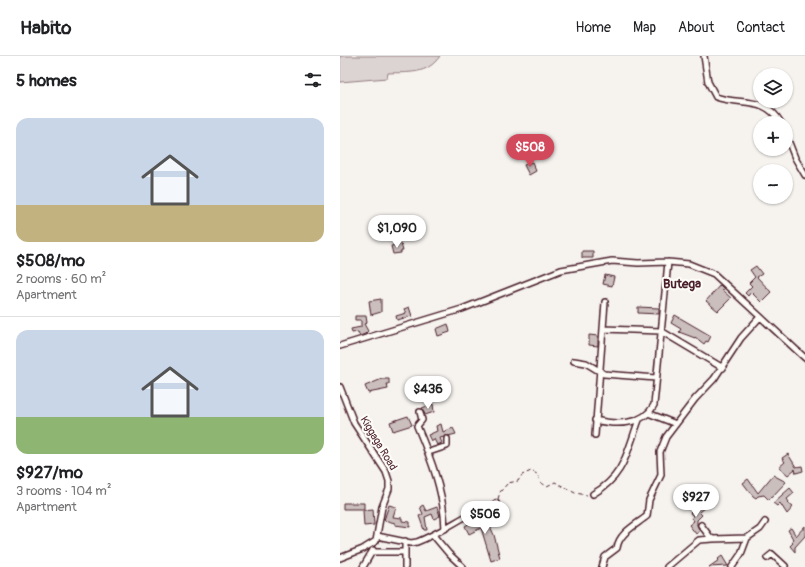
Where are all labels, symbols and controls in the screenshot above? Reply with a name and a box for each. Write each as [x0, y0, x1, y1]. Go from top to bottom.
text: Habito [20, 16, 71, 40]
text: Home [576, 19, 611, 36]
text: Map [633, 19, 656, 36]
text: About [678, 19, 714, 36]
text: Contact [736, 19, 785, 36]
map controls [753, 68, 793, 204]
button: layers [753, 68, 793, 108]
icon: filters [302, 69, 324, 91]
text: 5 homes [16, 70, 77, 91]
button: + [753, 116, 793, 156]
pin: $508 [506, 134, 554, 168]
text: $508 [515, 139, 545, 155]
icon: home [134, 144, 206, 216]
button: − [753, 164, 793, 204]
pin: $1,090 [364, 215, 430, 249]
text: $1,090 [377, 220, 417, 236]
text: $508/mo [16, 250, 85, 271]
text: 2 rooms · 60 m² [16, 271, 106, 287]
district label: Butega [663, 276, 701, 292]
text: Apartment [16, 287, 77, 303]
icon: home [134, 356, 206, 428]
pin: $436 [404, 376, 452, 410]
text: $436 [413, 381, 443, 397]
street label: Kiggaga Road [357, 414, 400, 473]
text: $927/mo [16, 462, 83, 483]
text: 3 rooms · 104 m² [16, 483, 111, 499]
pin: $927 [672, 484, 720, 518]
text: $927 [682, 489, 710, 505]
text: Apartment [16, 499, 77, 515]
pin: $506 [461, 501, 509, 535]
text: $506 [470, 506, 500, 522]

